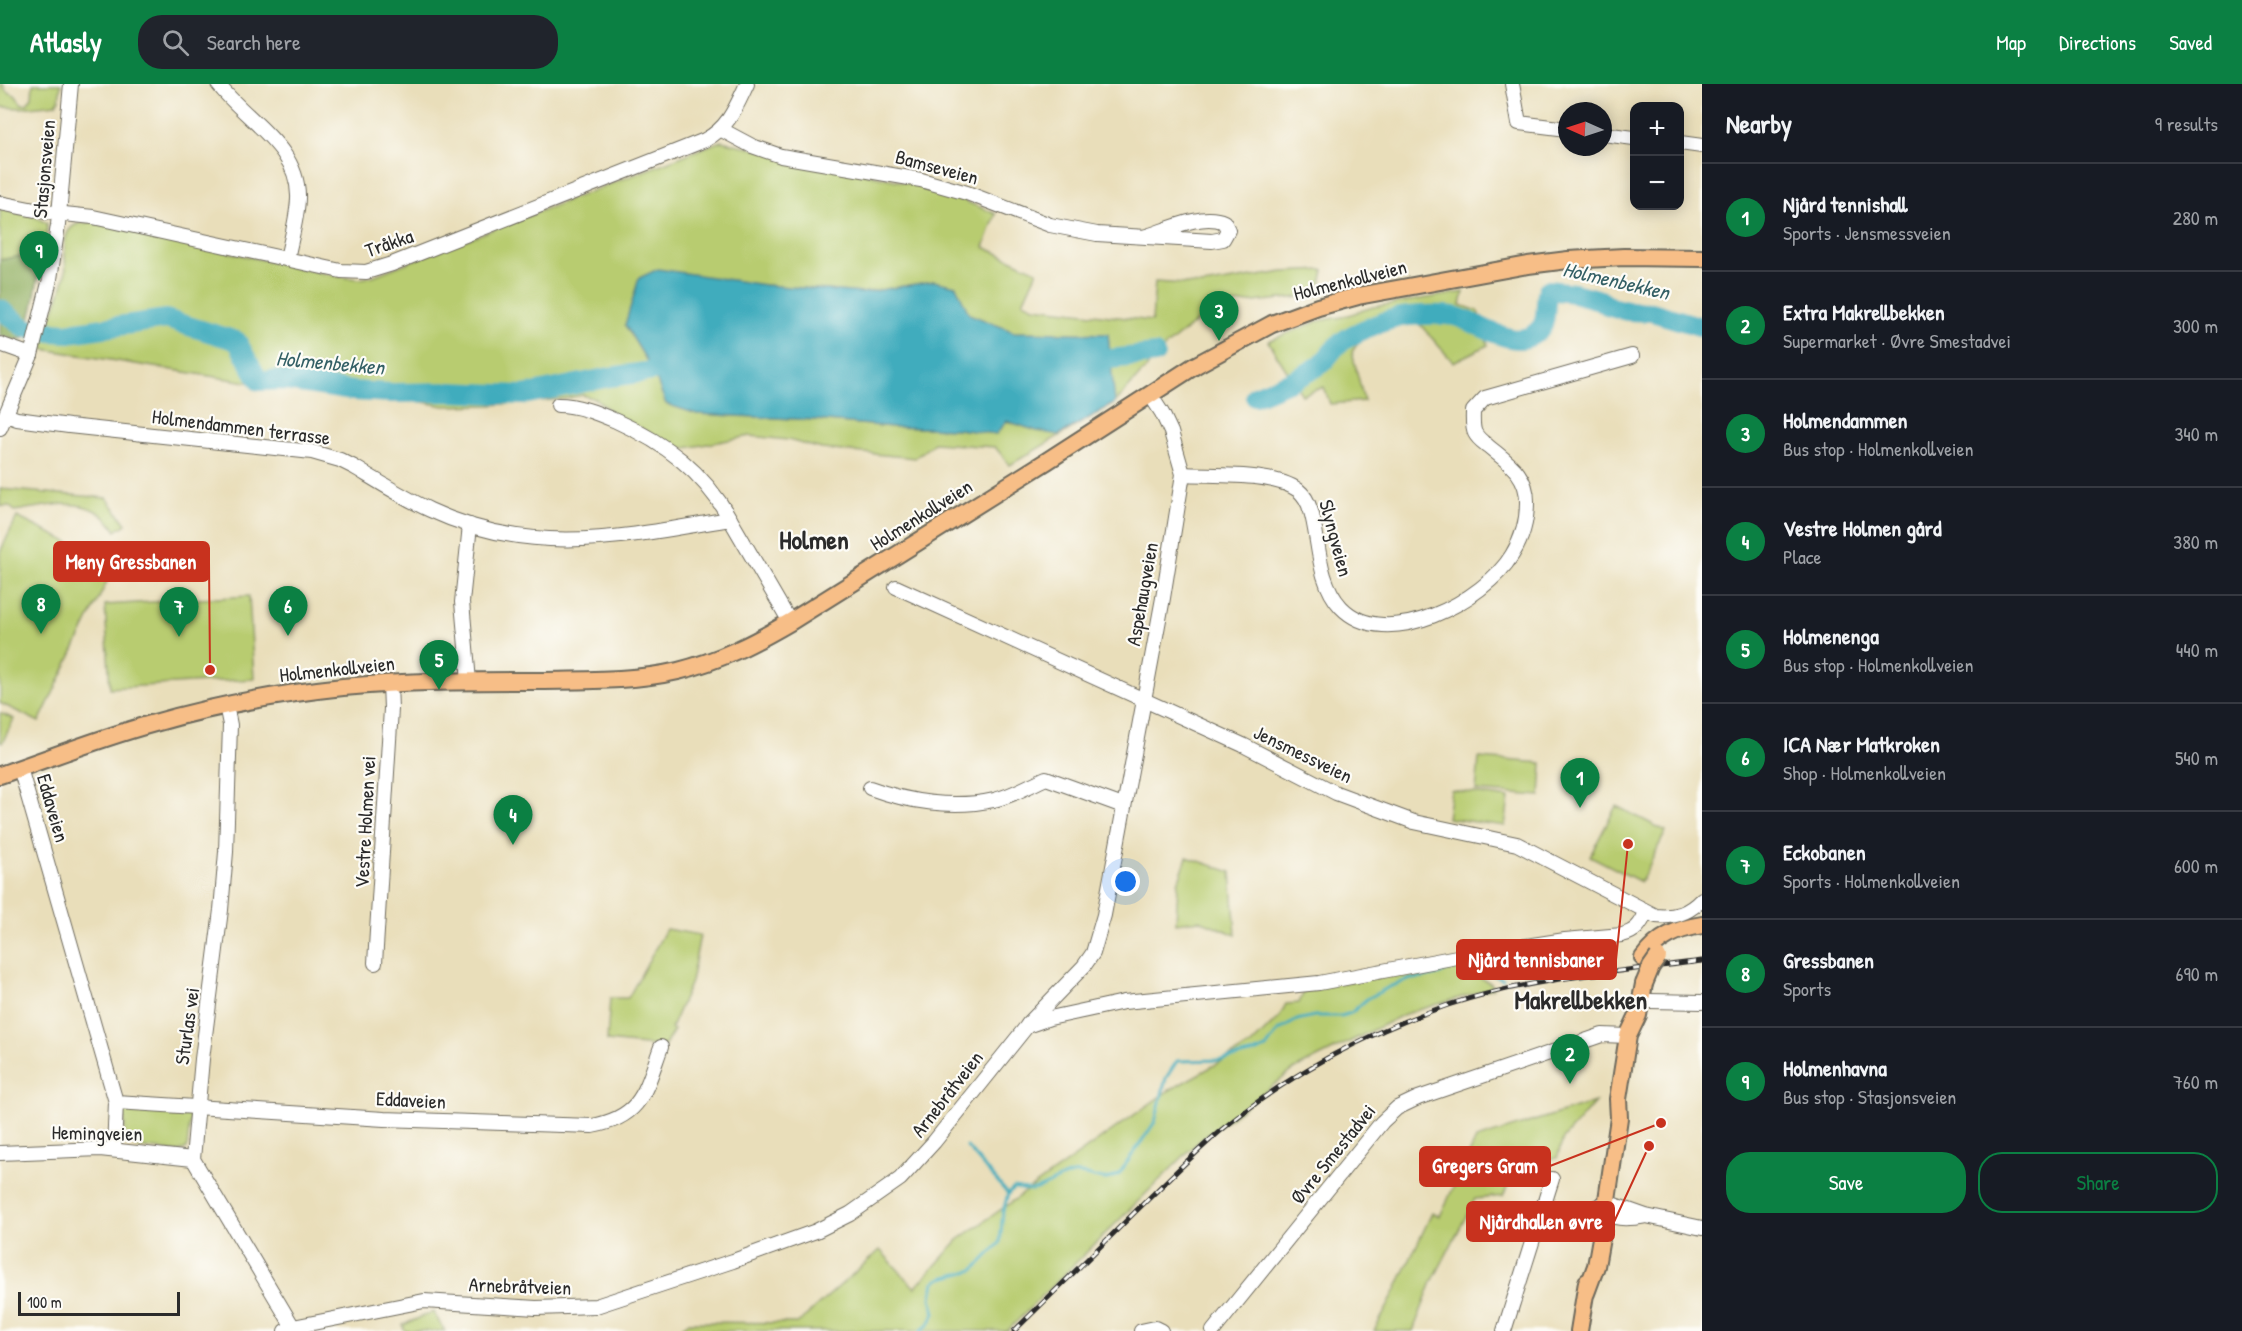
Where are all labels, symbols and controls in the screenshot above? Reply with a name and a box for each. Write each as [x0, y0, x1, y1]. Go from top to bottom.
search box [138, 15, 558, 69]
text: Atlasly [30, 23, 102, 61]
icon: search [159, 26, 192, 59]
text: Search here [207, 27, 301, 57]
text: Map [1996, 28, 2026, 57]
text: Directions [2059, 28, 2136, 57]
text: Saved [2169, 28, 2212, 57]
north arrow [1558, 102, 1612, 156]
map controls [1630, 102, 1684, 210]
button: + [1630, 102, 1684, 156]
text: Nearby [1726, 106, 1792, 141]
text: 9 results [2155, 110, 2218, 137]
street label: Stasjonsveien [26, 119, 61, 219]
street label: Bamseveien [893, 143, 982, 191]
button: − [1630, 156, 1684, 210]
text: Njård tennishall [1783, 189, 1908, 219]
text: 1 [1742, 204, 1749, 231]
text: 280 m [2173, 204, 2218, 231]
text: Sports · Jensmessveien [1783, 219, 1951, 246]
street label: Tråkka [361, 222, 417, 263]
pin: 9 [20, 232, 58, 281]
street label: Holmenkollveien [1290, 252, 1409, 307]
water label: Holmenbekken [1560, 254, 1674, 307]
pin: 3 [1200, 292, 1238, 341]
text: Extra Makrellbekken [1783, 297, 1945, 327]
text: 2 [1741, 312, 1750, 339]
text: 300 m [2173, 312, 2218, 339]
text: Supermarket · Øvre Smestadvei [1783, 327, 2011, 354]
water label: Holmenbekken [275, 343, 387, 382]
street label: Holmendammen terrasse [150, 402, 332, 451]
text: Holmendammen [1783, 405, 1908, 435]
text: 3 [1741, 420, 1750, 447]
text: 340 m [2174, 420, 2218, 447]
text: Bus stop · Holmenkollveien [1783, 435, 1974, 462]
street label: Holmenkollveien [864, 472, 977, 557]
street label: Slyngveien [1313, 497, 1360, 579]
text: Vestre Holmen gård [1783, 513, 1942, 543]
district label: Holmen [779, 522, 849, 557]
text: 4 [1742, 528, 1749, 555]
text: 380 m [2173, 528, 2218, 555]
street label: Aspehaugveien [1119, 540, 1164, 648]
callout: Meny Gressbanen [54, 542, 209, 581]
text: Place [1783, 543, 1822, 570]
text: Meny Gressbanen [66, 547, 196, 577]
pin: 8 [22, 584, 60, 634]
pin: 6 [268, 586, 308, 636]
pin: 7 [160, 588, 198, 637]
text: Holmenenga [1783, 621, 1879, 651]
text: 5 [1741, 636, 1750, 663]
text: 440 m [2176, 636, 2218, 663]
pin: 5 [420, 640, 458, 690]
street label: Holmenkollveien [278, 649, 396, 688]
text: Bus stop · Holmenkollveien [1783, 651, 1974, 678]
street label: Jensmessveien [1249, 718, 1357, 789]
text: ICA Nær Matkroken [1783, 729, 1940, 759]
text: 6 [1742, 744, 1749, 771]
text: 540 m [2175, 744, 2218, 771]
street label: Vestre Holmen vei [348, 755, 381, 889]
pin: 1 [1560, 758, 1600, 808]
text: Shop · Holmenkollveien [1783, 759, 1946, 786]
street label: Eddaveien [31, 771, 76, 845]
pin: 4 [494, 796, 532, 845]
text: Eckobanen [1783, 837, 1866, 867]
text: 7 [1741, 852, 1750, 879]
text: 600 m [2174, 852, 2218, 879]
your location [1111, 867, 1140, 896]
text: Sports · Holmenkollveien [1783, 867, 1960, 894]
callout: Njård tennisbaner [1457, 940, 1616, 979]
text: Njård tennisbaner [1468, 945, 1605, 974]
text: Gressbanen [1783, 945, 1874, 975]
text: 8 [1741, 960, 1750, 987]
text: 690 m [2176, 960, 2218, 987]
text: Sports [1783, 975, 1831, 1002]
district label: Makrellbekken [1515, 982, 1647, 1017]
street label: Sturlas vei [168, 986, 205, 1066]
pin: 2 [1550, 1034, 1590, 1084]
street label: Arnebråtveien [904, 1045, 989, 1142]
text: Holmenhavna [1783, 1053, 1887, 1083]
text: 9 [1742, 1068, 1749, 1095]
text: 760 m [2173, 1068, 2218, 1095]
text: Bus stop · Stasjonsveien [1783, 1083, 1956, 1110]
street label: Eddaveien [376, 1084, 447, 1115]
street label: Øvre Smestadvei [1284, 1098, 1381, 1209]
street label: Hemingveien [51, 1118, 143, 1147]
callout: Gregers Gram [1420, 1147, 1550, 1186]
text: Gregers Gram [1432, 1151, 1538, 1181]
button: Save [1726, 1152, 1966, 1213]
button: Share [1978, 1152, 2218, 1213]
callout: Njårdhallen øvre [1467, 1202, 1614, 1241]
text: Njårdhallen øvre [1479, 1207, 1603, 1236]
street label: Arnebråtveien [468, 1270, 572, 1301]
scale bar [18, 1289, 180, 1316]
text: 100 m [27, 1291, 62, 1313]

